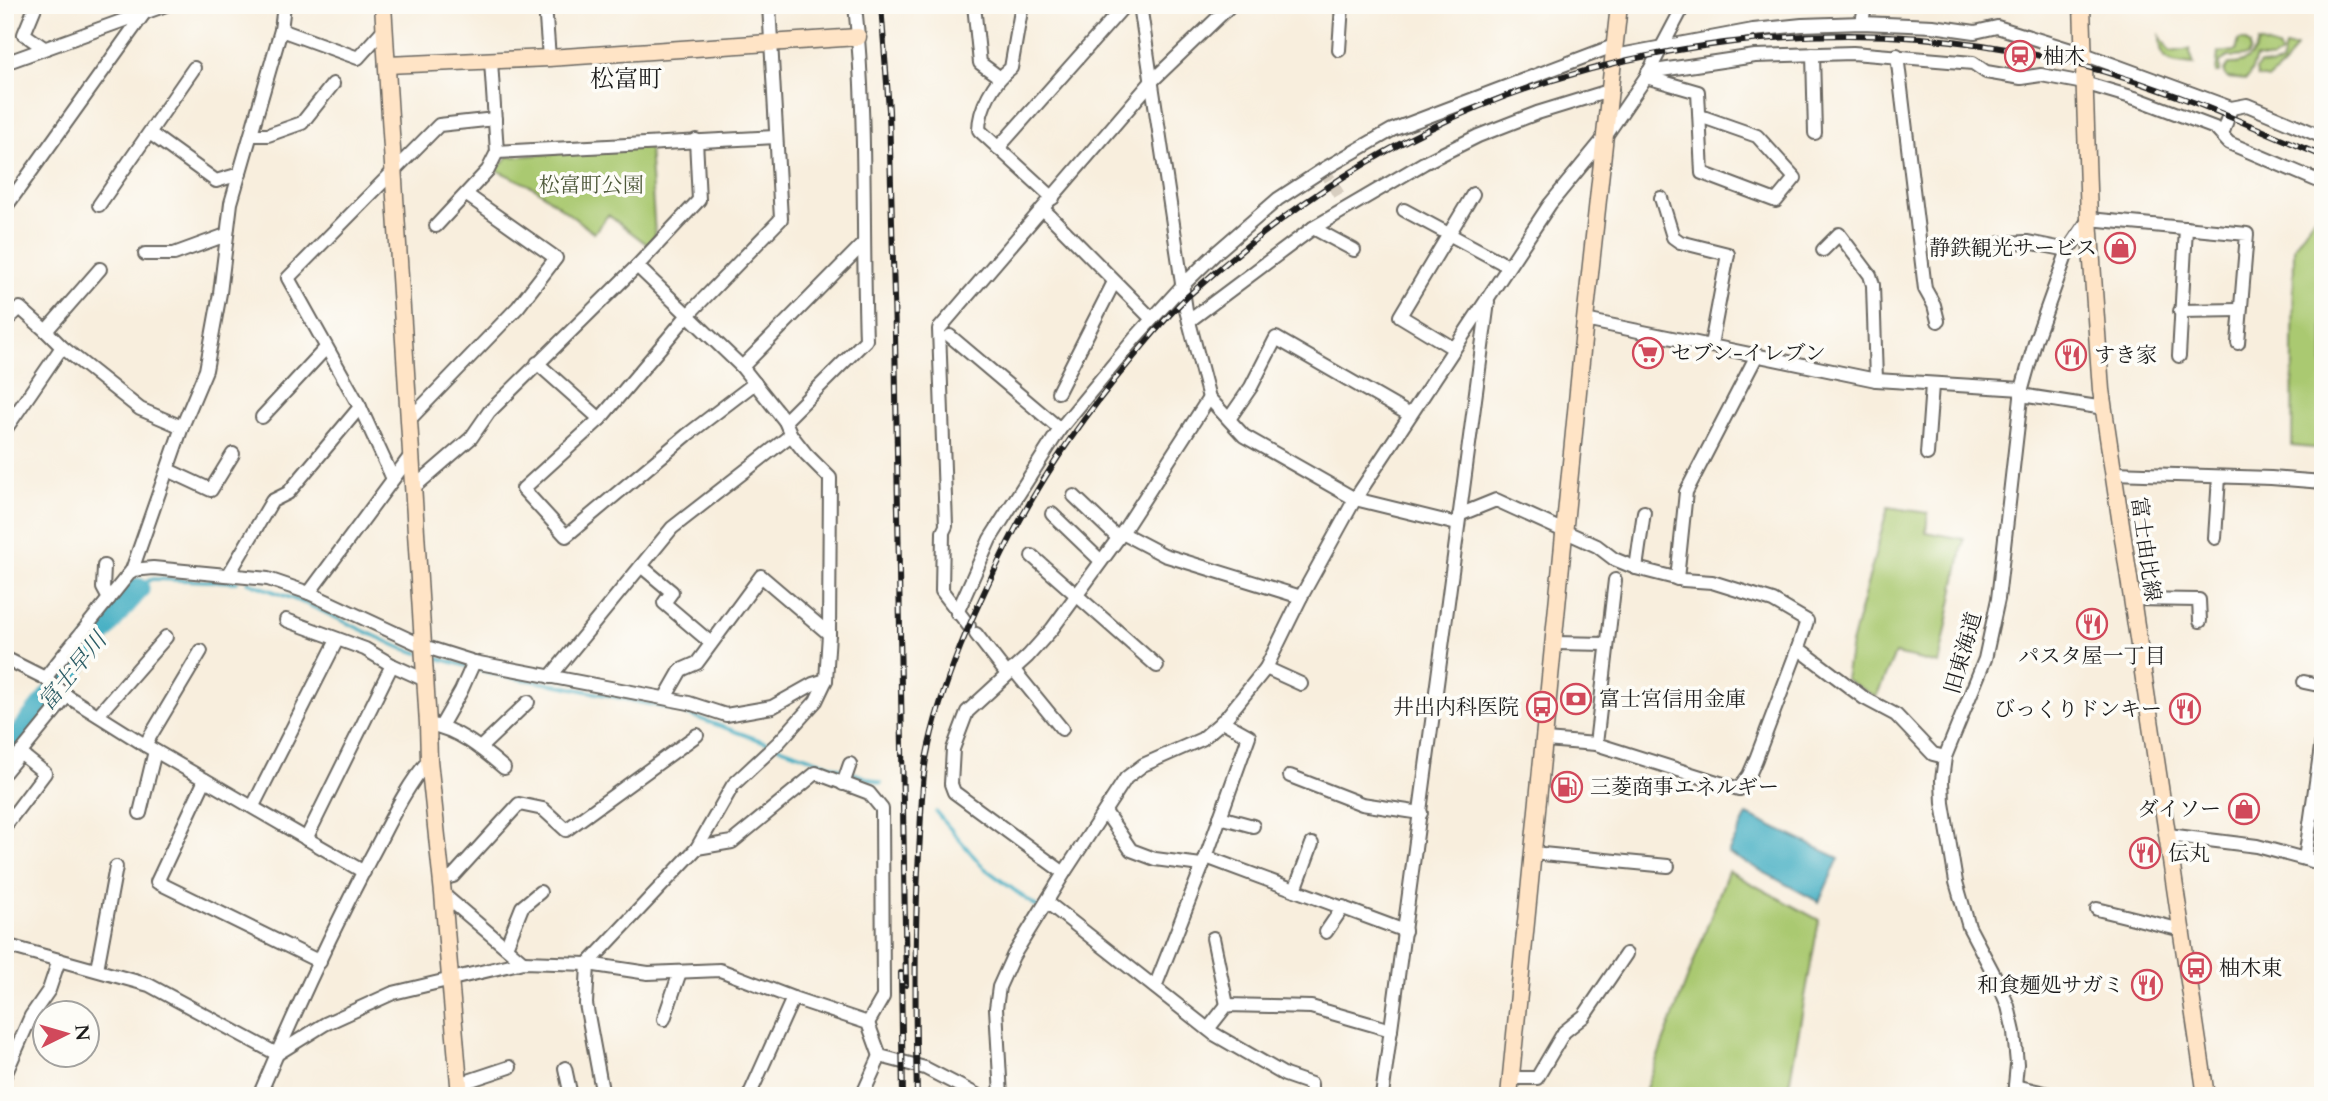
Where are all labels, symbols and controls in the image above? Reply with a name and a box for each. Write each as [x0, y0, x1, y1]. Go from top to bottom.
station icon: 柚木 [2003, 39, 2037, 73]
place label: 柚木 [2043, 42, 2085, 71]
district label: 松富町 [590, 63, 662, 96]
park label: 松富町公園 [539, 171, 644, 200]
shop icon: 静鉄観光サービス [2103, 231, 2137, 265]
place label: 静鉄観光サービス [1929, 234, 2097, 263]
supermarket icon: セブン-イレブン [1631, 336, 1665, 370]
restaurant icon: すき家 [2054, 338, 2088, 372]
place label: セブン-イレブン [1671, 339, 1826, 368]
place label: すき家 [2094, 341, 2157, 370]
street label: 富士由比線 [2124, 495, 2167, 603]
restaurant icon: パスタ屋一丁目 [2075, 607, 2109, 641]
street label: 旧東海道 [1938, 609, 1989, 698]
water label: 富士早川 [31, 623, 115, 717]
place label: パスタ屋一丁目 [2019, 642, 2166, 671]
bank icon: 富士宮信用金庫 [1559, 682, 1593, 716]
place label: 富士宮信用金庫 [1599, 685, 1746, 714]
bus stop icon: 井出内科医院 [1525, 690, 1559, 724]
restaurant icon: びっくりドンキー [2168, 692, 2202, 726]
place label: 井出内科医院 [1393, 693, 1519, 722]
place label: びっくりドンキー [1994, 695, 2162, 724]
fuel station icon: 三菱商事エネルギー [1550, 770, 1584, 804]
place label: 三菱商事エネルギー [1590, 773, 1779, 802]
shop icon: ダイソー [2227, 792, 2261, 826]
place label: ダイソー [2137, 795, 2221, 824]
restaurant icon: 伝丸 [2128, 836, 2162, 870]
place label: 伝丸 [2168, 839, 2210, 868]
bus stop icon: 柚木東 [2179, 951, 2213, 985]
place label: 柚木東 [2219, 954, 2282, 983]
restaurant icon: 和食麺処サガミ [2130, 968, 2164, 1002]
place label: 和食麺処サガミ [1977, 971, 2124, 1000]
north arrow [32, 1000, 102, 1070]
text: N [68, 1023, 96, 1042]

